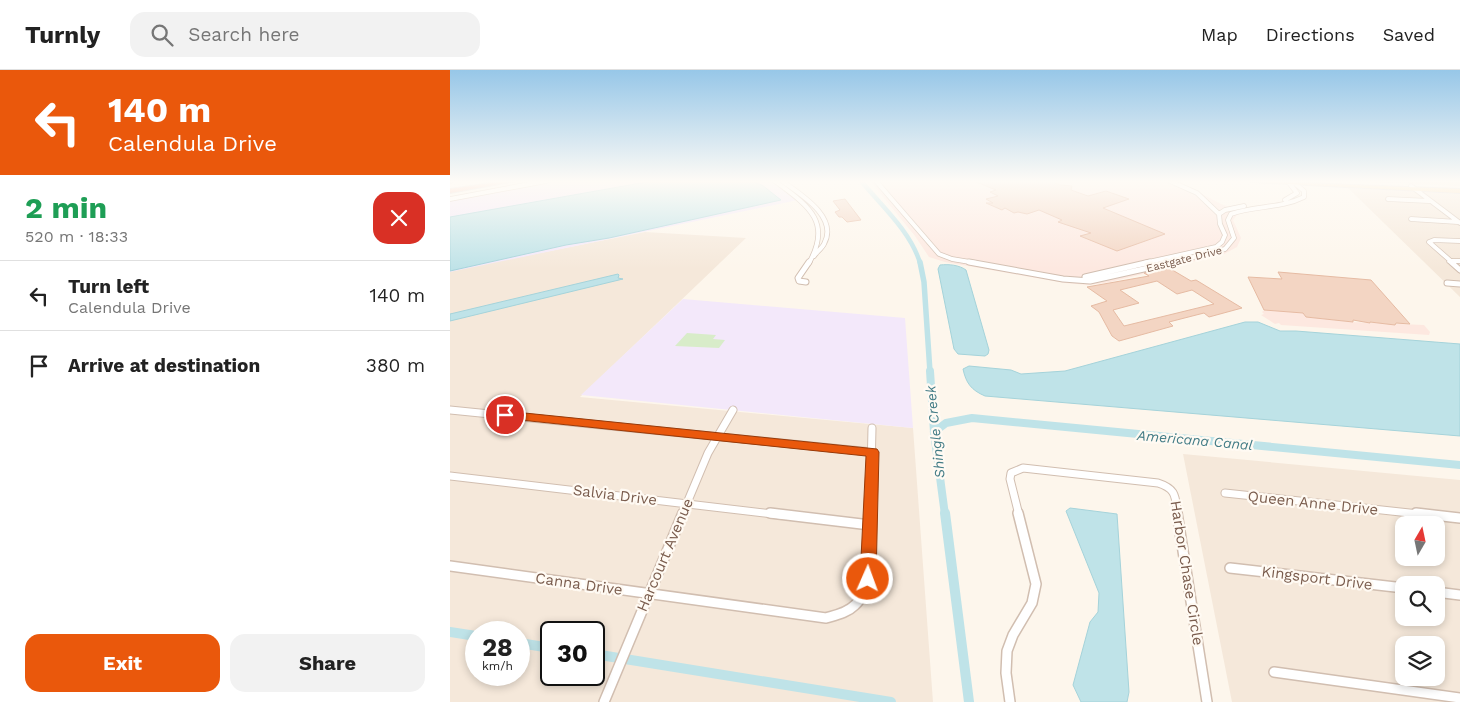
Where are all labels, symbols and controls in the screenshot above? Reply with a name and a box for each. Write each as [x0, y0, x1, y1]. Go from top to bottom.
search box [130, 12, 480, 57]
text: Turnly [25, 21, 100, 49]
icon: search [148, 21, 176, 49]
text: Search here [188, 23, 300, 46]
text: Map [1201, 24, 1238, 45]
text: Directions [1266, 24, 1355, 45]
text: Saved [1383, 24, 1435, 45]
text: 140 m [108, 89, 211, 131]
icon: left [25, 90, 90, 155]
text: Calendula Drive [108, 131, 277, 156]
text: 2 min [25, 190, 107, 225]
button: close [373, 192, 425, 244]
text: 520 m · 18:33 [25, 227, 128, 246]
street label: Eastgate Drive [1145, 244, 1223, 275]
text: Turn left [68, 275, 149, 298]
icon: left [25, 282, 53, 310]
text: 140 m [370, 284, 425, 307]
text: Calendula Drive [68, 298, 191, 317]
icon: arrive [25, 352, 53, 380]
text: Arrive at destination [68, 354, 260, 377]
text: 380 m [366, 354, 425, 377]
water label: Shingle Creek [922, 385, 948, 479]
pin [484, 394, 526, 436]
icon: arrive [491, 401, 519, 429]
water label: Americana Canal [1136, 427, 1253, 453]
street label: Salvia Drive [572, 481, 658, 509]
street label: Queen Anne Drive [1247, 487, 1379, 519]
street label: Harcourt Avenue [633, 496, 697, 614]
street label: Harbor Chase Circle [1167, 499, 1207, 647]
north arrow [1395, 516, 1445, 566]
map controls [1395, 516, 1445, 686]
position arrow [841, 552, 893, 604]
street label: Kingsport Drive [1260, 562, 1374, 594]
street label: Canna Drive [534, 569, 624, 599]
button: search [1395, 576, 1445, 626]
speed limit sign: 30 [540, 621, 605, 686]
text: 28 [482, 633, 513, 662]
button: Exit [25, 634, 220, 692]
button: Share [230, 634, 425, 692]
button: layers [1395, 636, 1445, 686]
text: km/h [482, 659, 513, 673]

